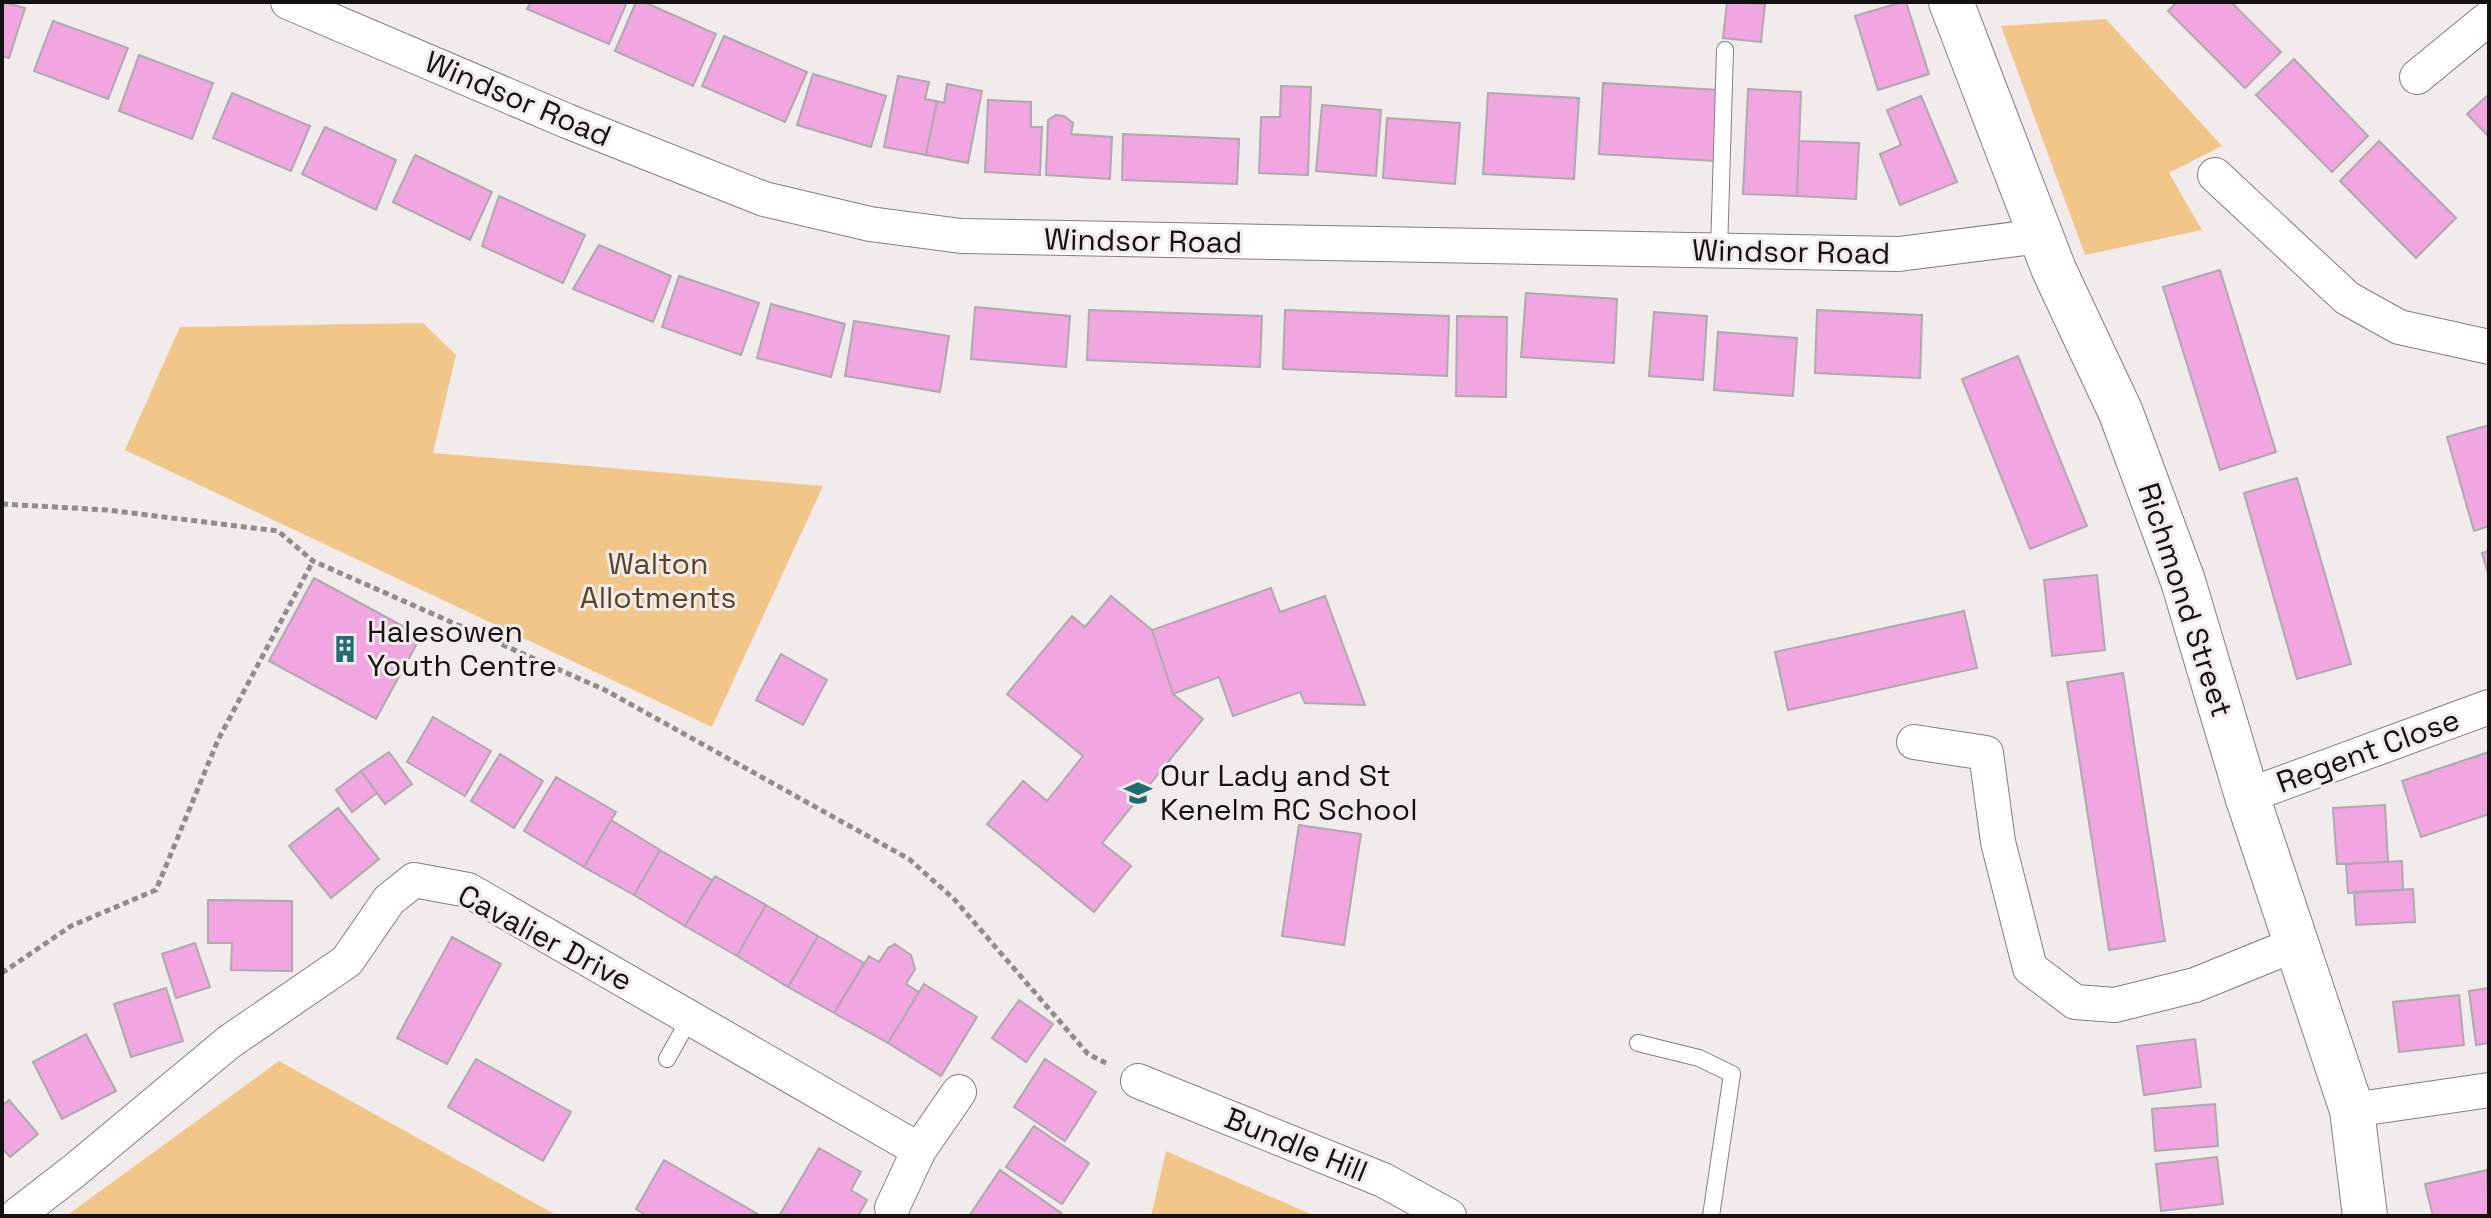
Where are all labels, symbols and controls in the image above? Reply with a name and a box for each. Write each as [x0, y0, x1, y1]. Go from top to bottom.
street label: Windsor Road [419, 42, 617, 155]
street label: Windsor Road [1044, 219, 1242, 262]
street label: Windsor Road [1692, 230, 1890, 273]
street label: Richmond Street [2129, 478, 2242, 722]
park label: Walton Allotments [580, 544, 736, 617]
place label: Halesowen Youth Centre [367, 612, 557, 685]
building icon: Halesowen Youth Centre [330, 634, 360, 664]
street label: Regent Close [2271, 699, 2465, 802]
place label: Our Lady and St Kenelm RC School [1160, 756, 1418, 829]
school or university icon: Our Lady and St Kenelm RC School [1123, 778, 1153, 808]
street label: Cavalier Drive [451, 875, 639, 1000]
street label: Bundle Hill [1219, 1098, 1373, 1191]

